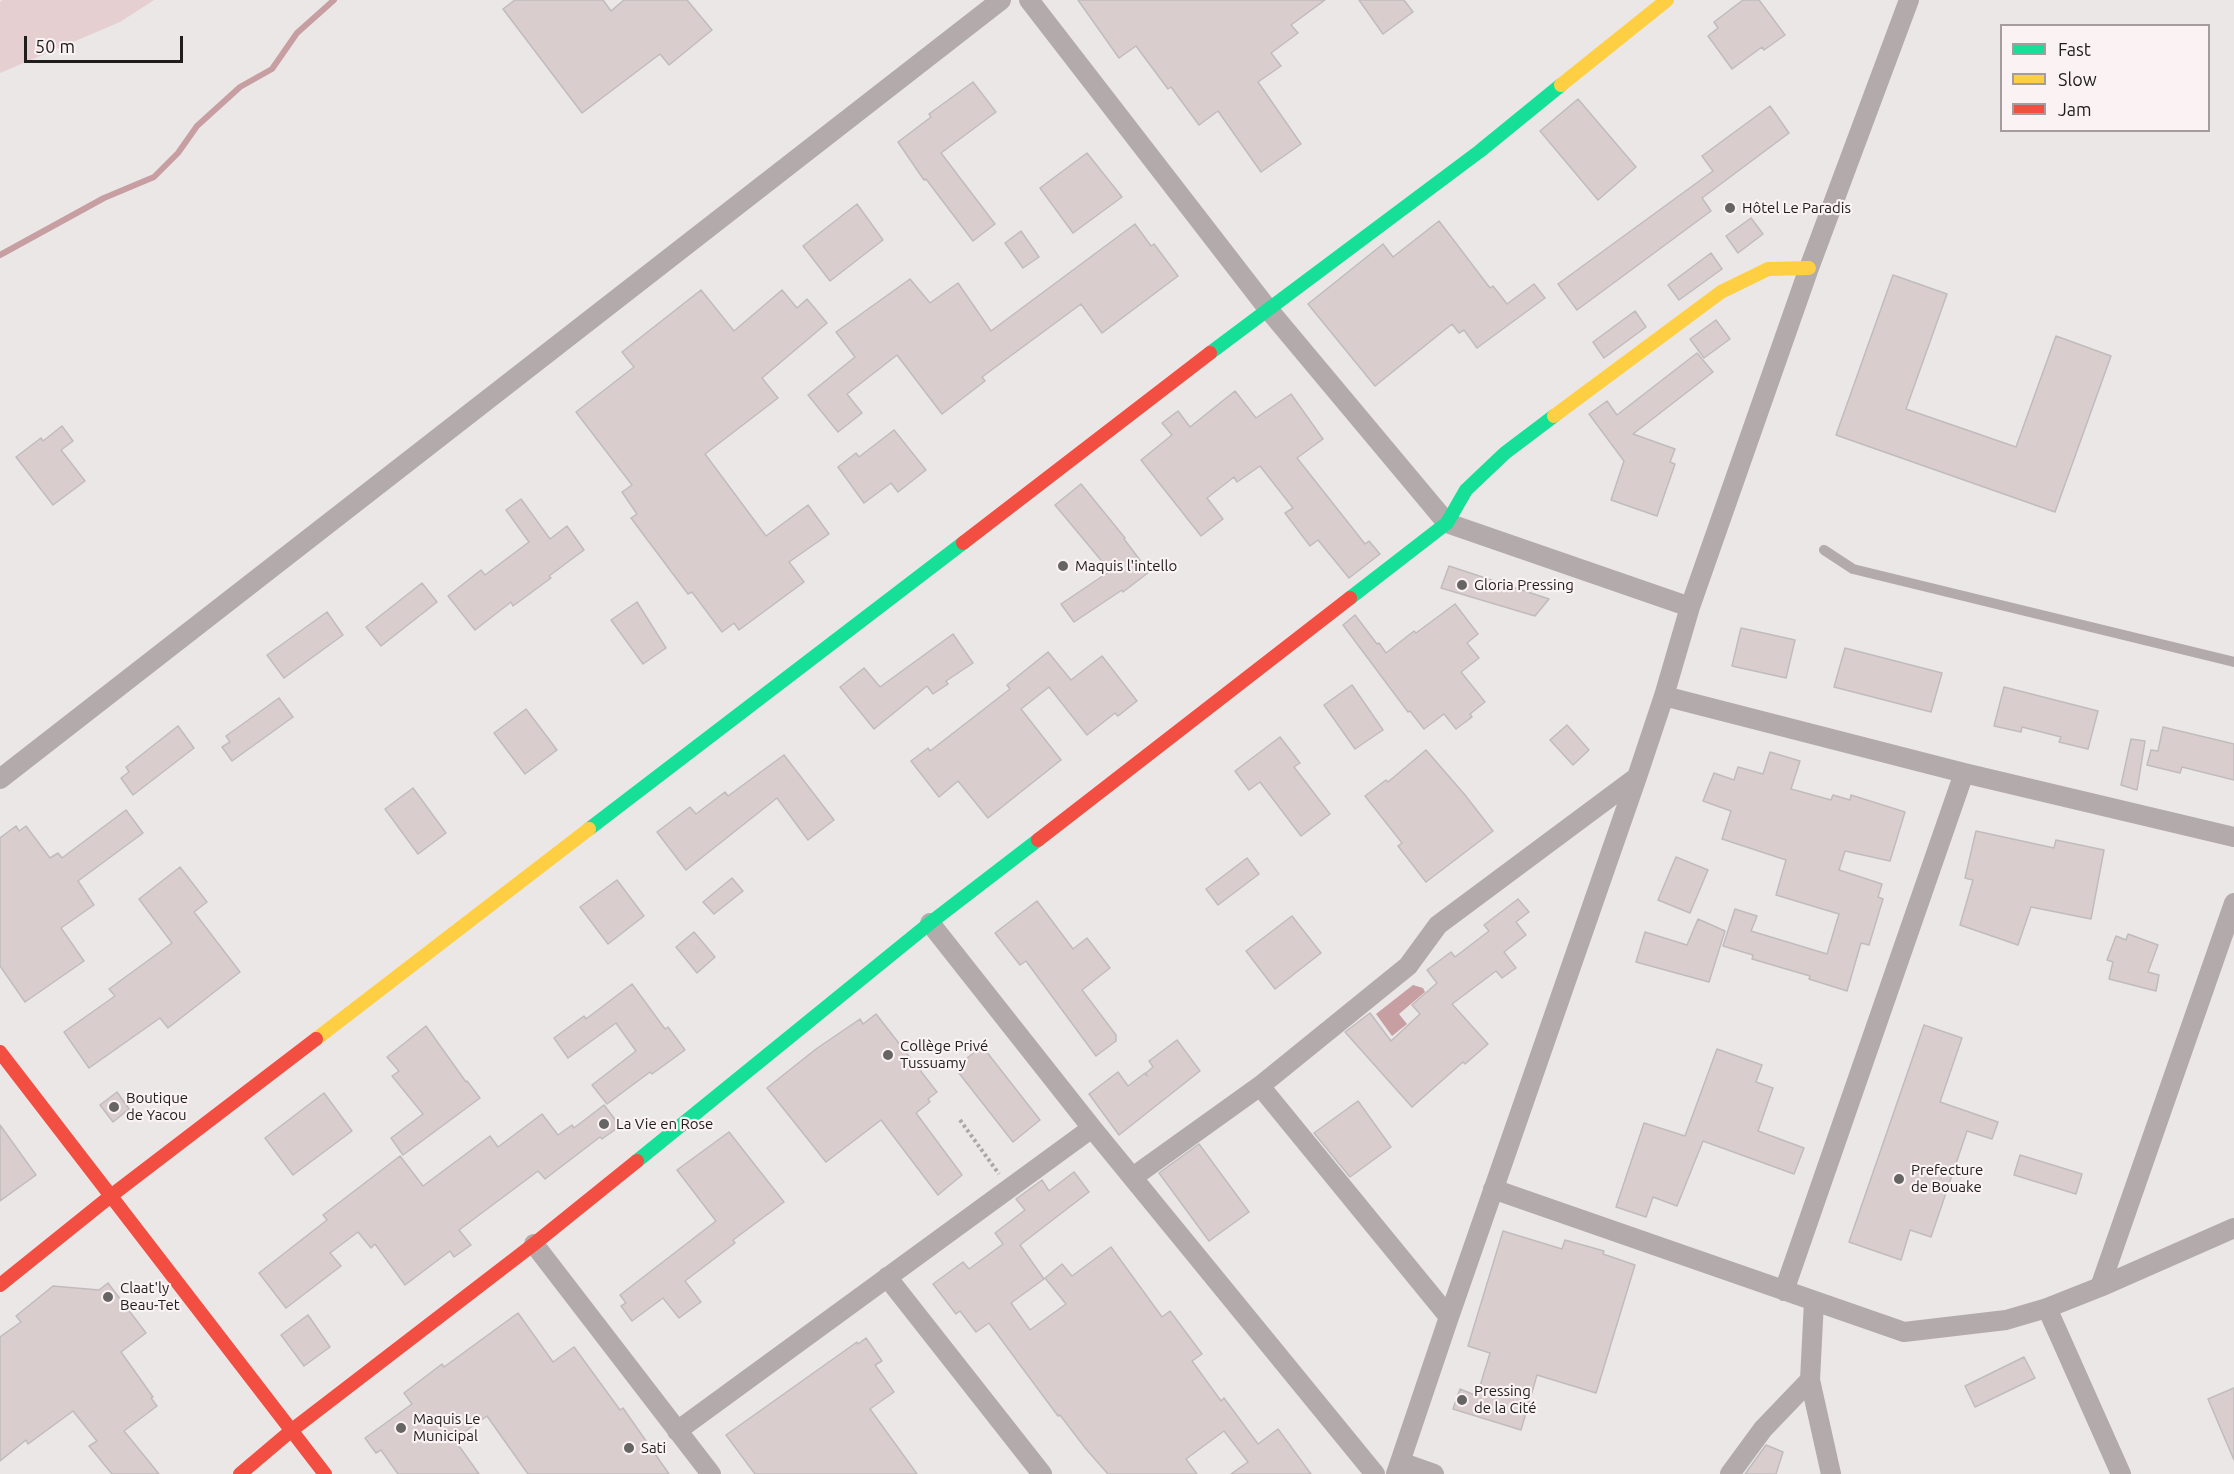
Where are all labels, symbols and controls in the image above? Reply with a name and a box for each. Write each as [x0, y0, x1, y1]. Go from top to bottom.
scale bar [27, 24, 186, 62]
legend [2000, 24, 2210, 132]
text: 50 m [35, 36, 75, 56]
text: Fast [2058, 39, 2091, 59]
text: Slow [2058, 69, 2097, 89]
text: Jam [2058, 99, 2092, 119]
place label: Hôtel Le Paradis [1742, 199, 1851, 217]
marker: Hôtel Le Paradis [1723, 201, 1737, 215]
place label: Maquis l'intello [1075, 557, 1177, 575]
marker: Maquis l'intello [1056, 559, 1070, 573]
place label: Gloria Pressing [1474, 576, 1574, 594]
marker: Gloria Pressing [1455, 578, 1469, 592]
place label: Collège Privé Tussuamy [900, 1037, 988, 1072]
marker: Collège Privé Tussuamy [881, 1048, 895, 1062]
place label: Boutique de Yacou [126, 1089, 188, 1124]
marker: Boutique de Yacou [107, 1100, 121, 1114]
place label: La Vie en Rose [616, 1115, 713, 1133]
marker: La Vie en Rose [597, 1117, 611, 1131]
place label: Prefecture de Bouake [1911, 1161, 1983, 1196]
marker: Prefecture de Bouake [1892, 1172, 1906, 1186]
place label: Claat'ly Beau-Tet [120, 1279, 180, 1314]
marker: Claat'ly Beau-Tet [101, 1290, 115, 1304]
place label: Pressing de la Cité [1474, 1382, 1537, 1417]
marker: Pressing de la Cité [1455, 1393, 1469, 1407]
place label: Maquis Le Municipal [413, 1410, 481, 1445]
marker: Maquis Le Municipal [394, 1421, 408, 1435]
place label: Sati [641, 1439, 666, 1457]
marker: Sati [622, 1441, 636, 1455]

